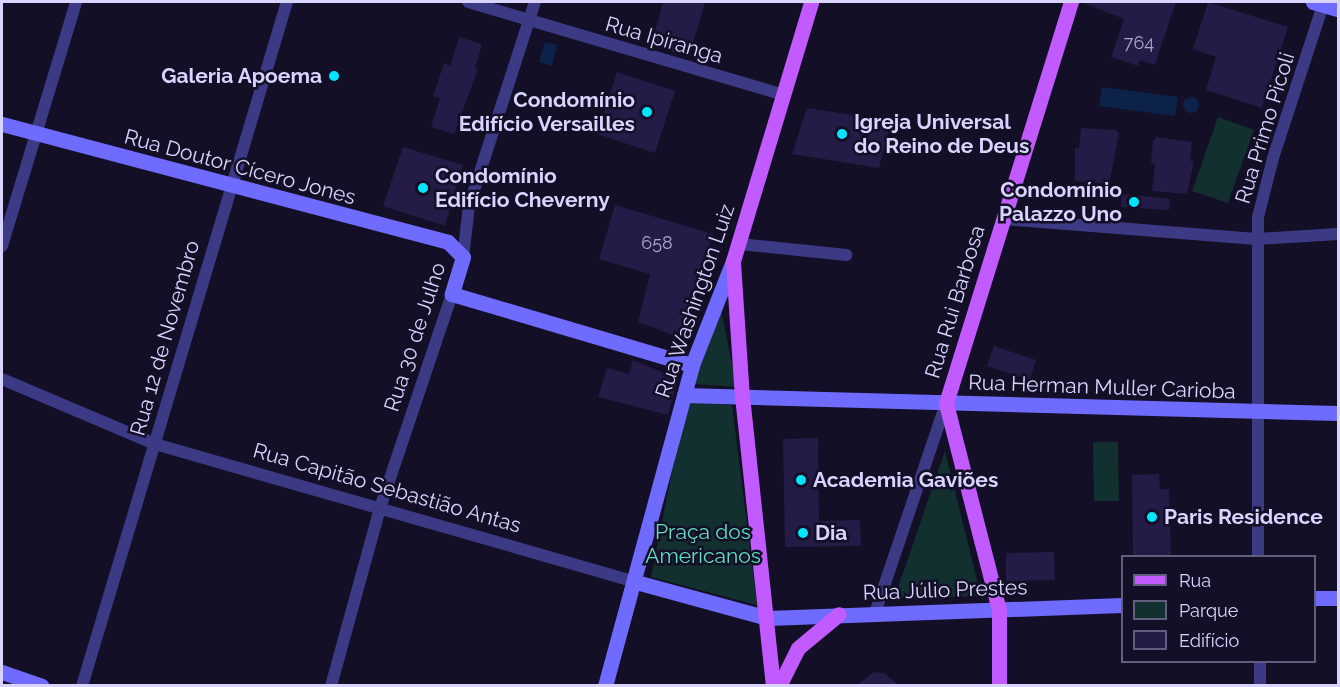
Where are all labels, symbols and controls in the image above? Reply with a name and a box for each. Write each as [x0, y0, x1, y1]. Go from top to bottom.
street label: Rua Ipiranga [602, 11, 726, 69]
house number: 764 [1124, 32, 1154, 54]
street label: Rua Primo Picoli [1230, 49, 1300, 207]
place label: Galeria Apoema [161, 63, 322, 89]
marker: Galeria Apoema [327, 69, 341, 83]
place label: Condomínio Edifício Versailles [458, 87, 635, 137]
marker: Condomínio Edifício Versailles [640, 105, 654, 119]
place label: Igreja Universal do Reino de Deus [854, 109, 1029, 159]
street label: Rua Doutor Cícero Jones [121, 124, 359, 210]
marker: Igreja Universal do Reino de Deus [835, 127, 849, 141]
place label: Condomínio Edifício Cheverny [435, 163, 610, 213]
place label: Condomínio Palazzo Uno [999, 177, 1122, 227]
marker: Condomínio Edifício Cheverny [416, 181, 430, 195]
marker: Condomínio Palazzo Uno [1127, 195, 1141, 209]
street label: Rua Washington Luiz [650, 201, 740, 401]
street label: Rua Rui Barbosa [920, 222, 990, 382]
house number: 658 [641, 232, 673, 254]
street label: Rua 12 de Novembro [125, 237, 205, 439]
street label: Rua 30 de Julho [379, 259, 451, 415]
street label: Rua Herman Muller Carioba [968, 370, 1236, 404]
street label: Rua Capitão Sebastião Antas [250, 438, 524, 538]
place label: Academia Gaviões [813, 467, 998, 493]
marker: Academia Gaviões [794, 473, 808, 487]
place label: Paris Residence [1164, 504, 1323, 530]
marker: Paris Residence [1145, 510, 1159, 524]
park label: Praça dos Americanos [645, 519, 761, 569]
place label: Dia [815, 520, 847, 546]
marker: Dia [796, 526, 810, 540]
legend [1121, 555, 1316, 663]
text: Rua [1179, 570, 1211, 591]
street label: Rua Júlio Prestes [862, 575, 1028, 605]
text: Parque [1179, 600, 1238, 621]
text: Edifício [1179, 630, 1239, 651]

